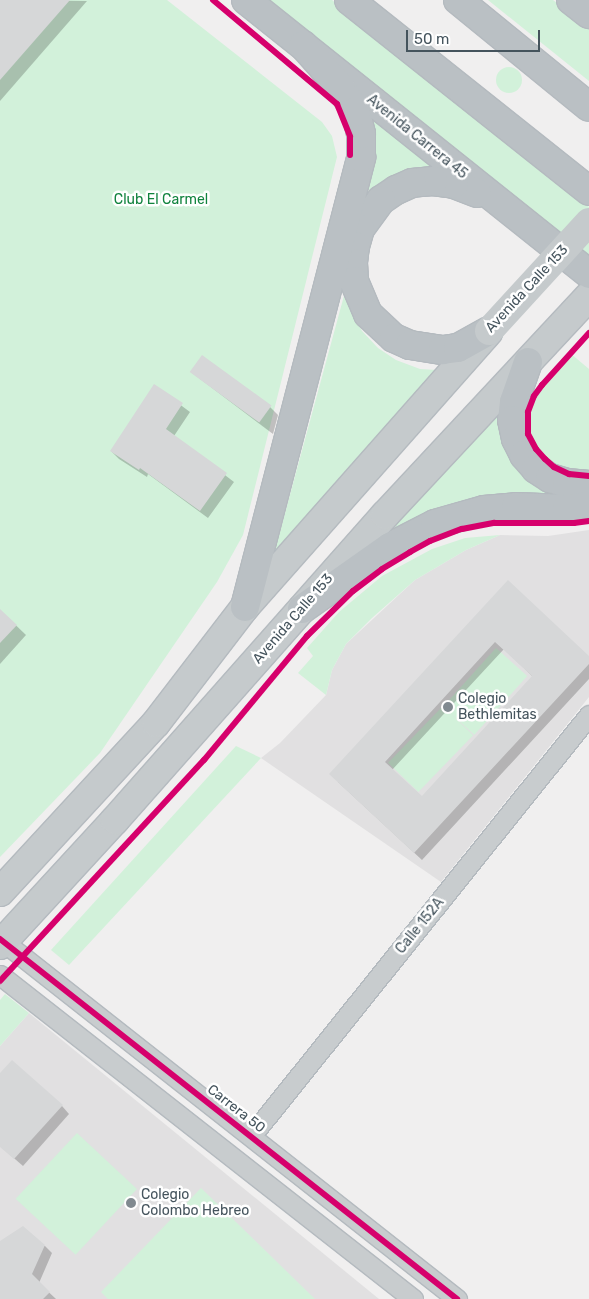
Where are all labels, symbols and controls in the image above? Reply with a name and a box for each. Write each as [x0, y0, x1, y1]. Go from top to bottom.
scale bar [409, 20, 543, 52]
text: 50 m [414, 30, 449, 48]
street label: Avenida Carrera 45 [363, 91, 471, 183]
park label: Club El Carmel [114, 192, 208, 208]
street label: Avenida Calle 153 [482, 242, 572, 336]
street label: Avenida Calle 153 [249, 571, 337, 667]
place label: Colegio Bethlemitas [458, 691, 537, 724]
marker: Colegio Bethlemitas [442, 701, 454, 713]
street label: Calle 152A [392, 895, 448, 957]
street label: Carrera 50 [204, 1081, 268, 1137]
place label: Colegio Colombo Hebreo [141, 1187, 249, 1220]
marker: Colegio Colombo Hebreo [125, 1197, 137, 1209]

